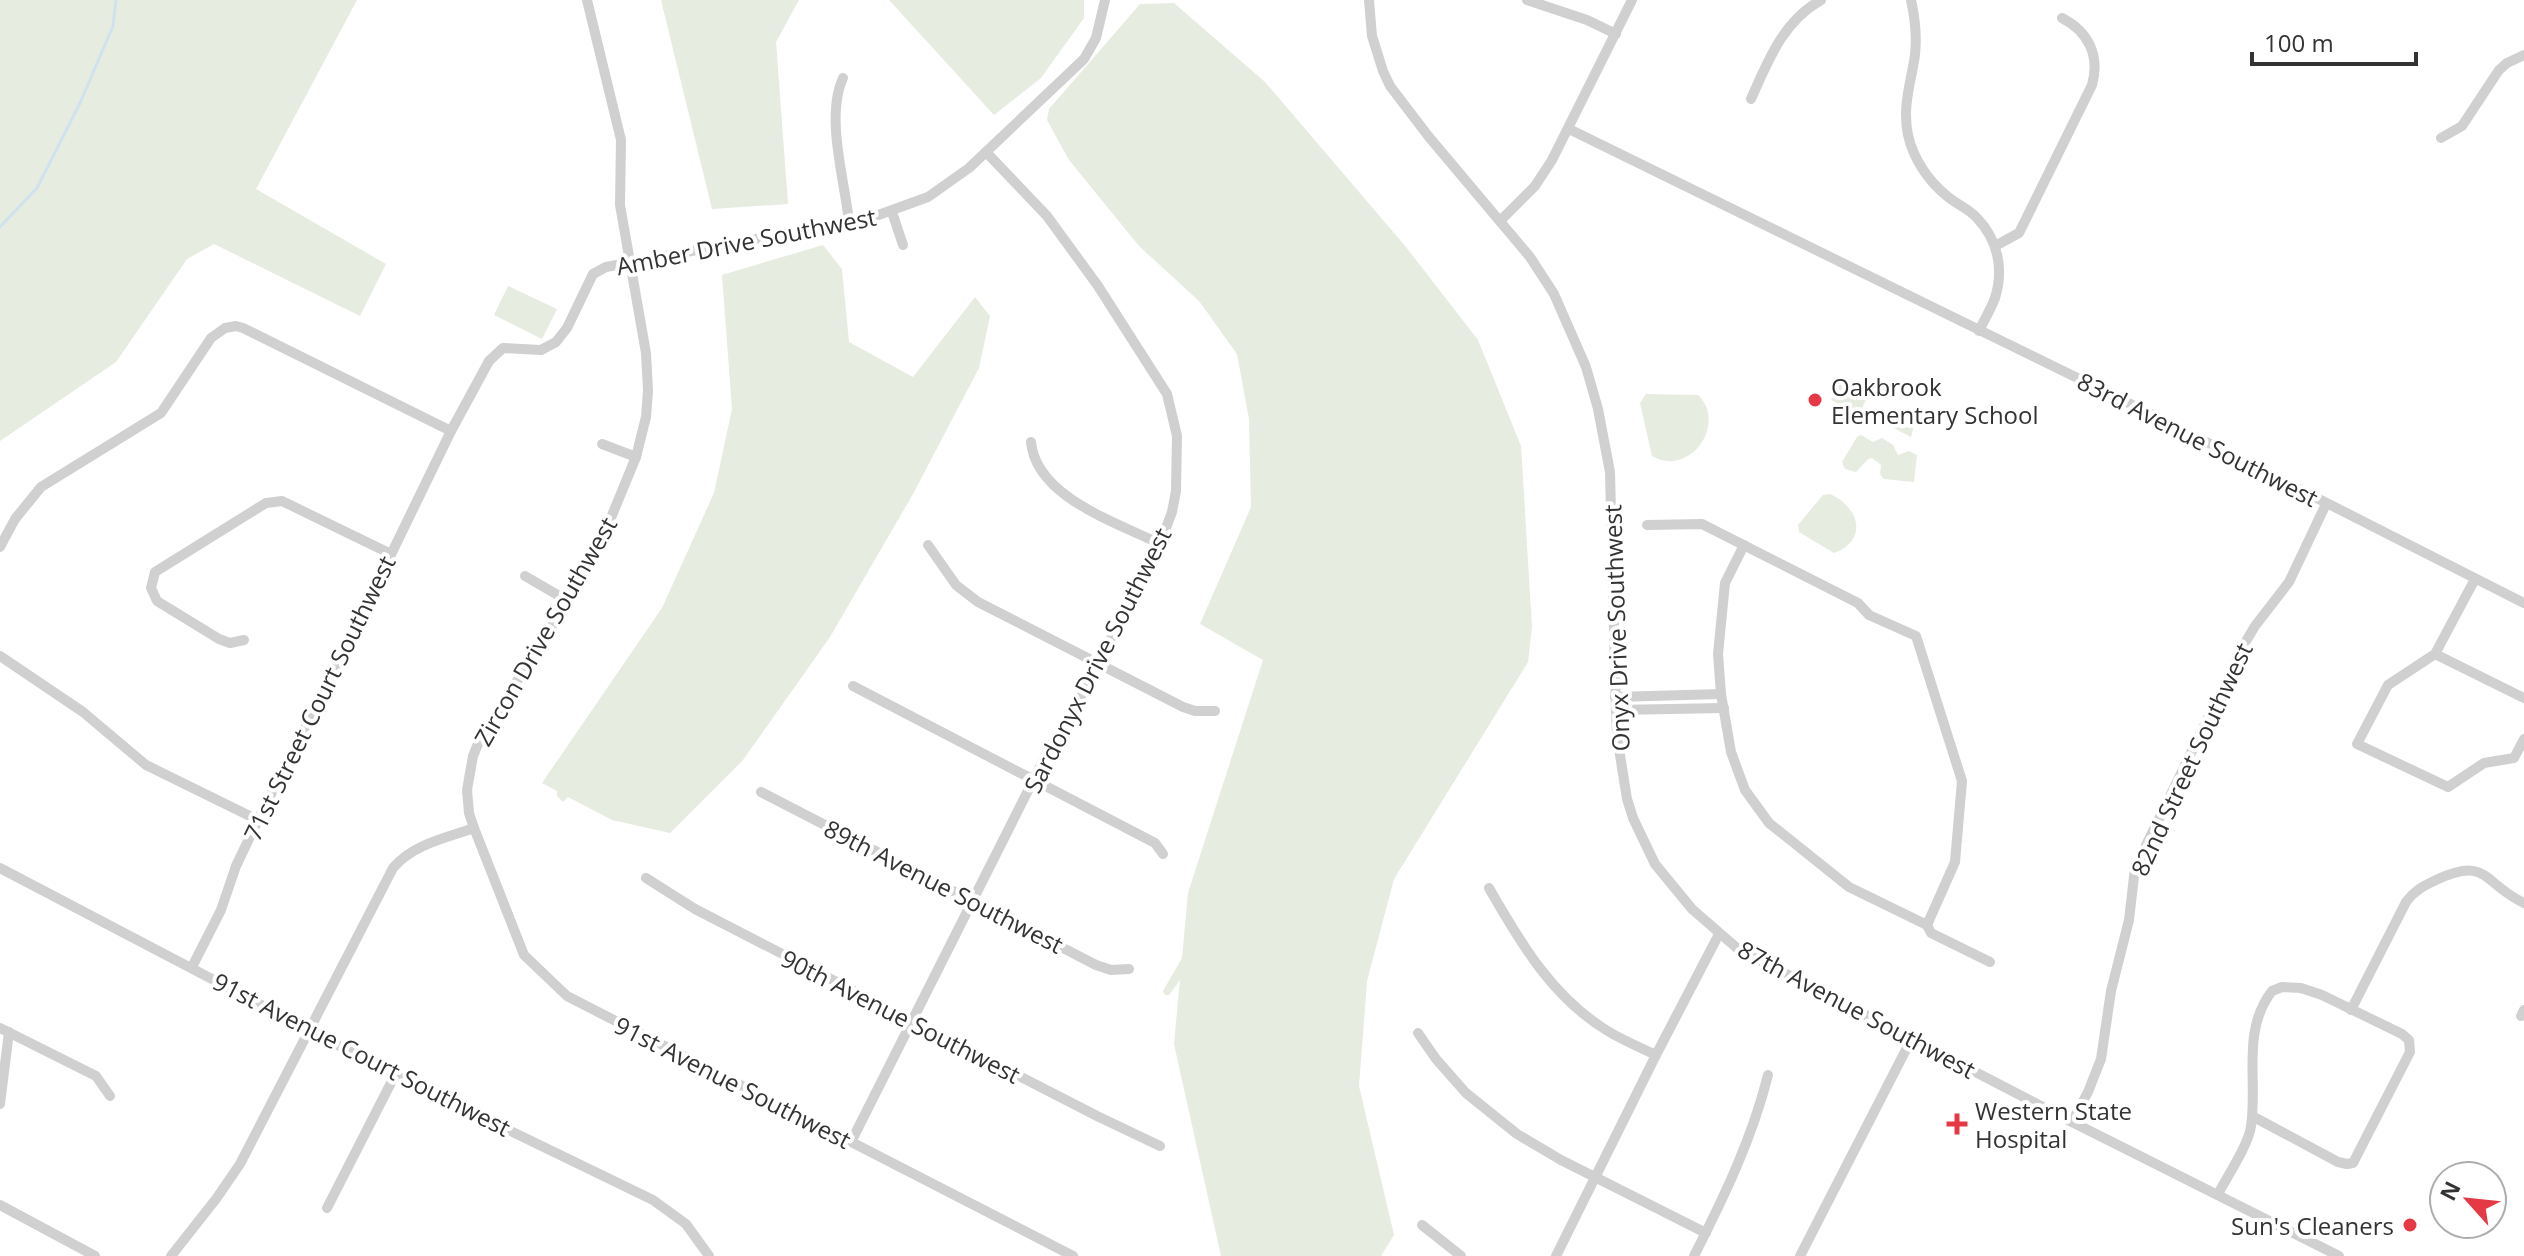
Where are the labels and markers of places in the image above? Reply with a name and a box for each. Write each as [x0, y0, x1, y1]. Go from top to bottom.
place label: Oakbrook Elementary School [1831, 370, 2039, 431]
marker: Oakbrook Elementary School [1806, 391, 1824, 409]
place label: Western State Hospital [1975, 1094, 2132, 1155]
marker: Western State Hospital [1946, 1113, 1968, 1135]
place label: Sun's Cleaners [2231, 1209, 2394, 1242]
marker: Sun's Cleaners [2401, 1216, 2419, 1234]

